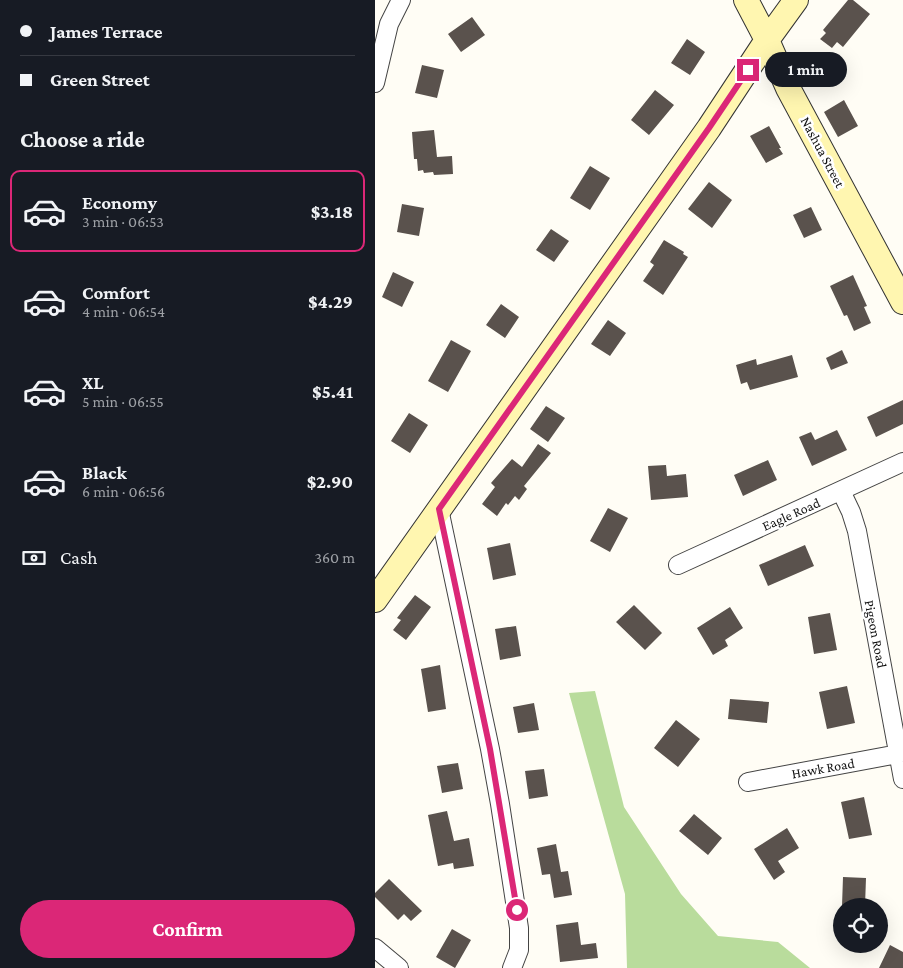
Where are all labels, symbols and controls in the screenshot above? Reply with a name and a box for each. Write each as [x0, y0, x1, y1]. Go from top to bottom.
text: James Terrace [50, 21, 163, 42]
callout: 1 min [765, 52, 848, 88]
route end [737, 59, 759, 81]
text: 1 min [788, 61, 824, 78]
text: Green Street [50, 69, 150, 90]
street label: Nashua Street [798, 114, 849, 190]
text: Choose a ride [20, 127, 145, 152]
icon: car [22, 189, 67, 234]
text: Economy [82, 192, 157, 213]
text: $3.18 [311, 201, 353, 222]
text: 3 min · 06:53 [82, 213, 164, 230]
icon: car [22, 279, 67, 324]
text: Comfort [82, 282, 150, 303]
text: $4.29 [308, 291, 353, 312]
text: 4 min · 06:54 [82, 303, 165, 320]
icon: car [22, 369, 67, 414]
text: XL [82, 372, 104, 393]
text: $5.41 [312, 381, 353, 402]
text: 5 min · 06:55 [82, 393, 164, 410]
icon: car [22, 459, 67, 504]
text: Black [82, 462, 127, 483]
text: $2.90 [307, 471, 353, 492]
text: 6 min · 06:56 [82, 483, 165, 500]
street label: Eagle Road [760, 494, 823, 534]
icon: cash [20, 544, 48, 572]
text: Cash [60, 547, 98, 568]
text: 360 m [314, 549, 355, 566]
street label: Pigeon Road [862, 599, 891, 670]
street label: Hawk Road [790, 754, 856, 781]
map controls [833, 898, 888, 953]
button: locate [833, 898, 888, 953]
route start [506, 899, 528, 921]
button: Confirm [20, 900, 355, 958]

